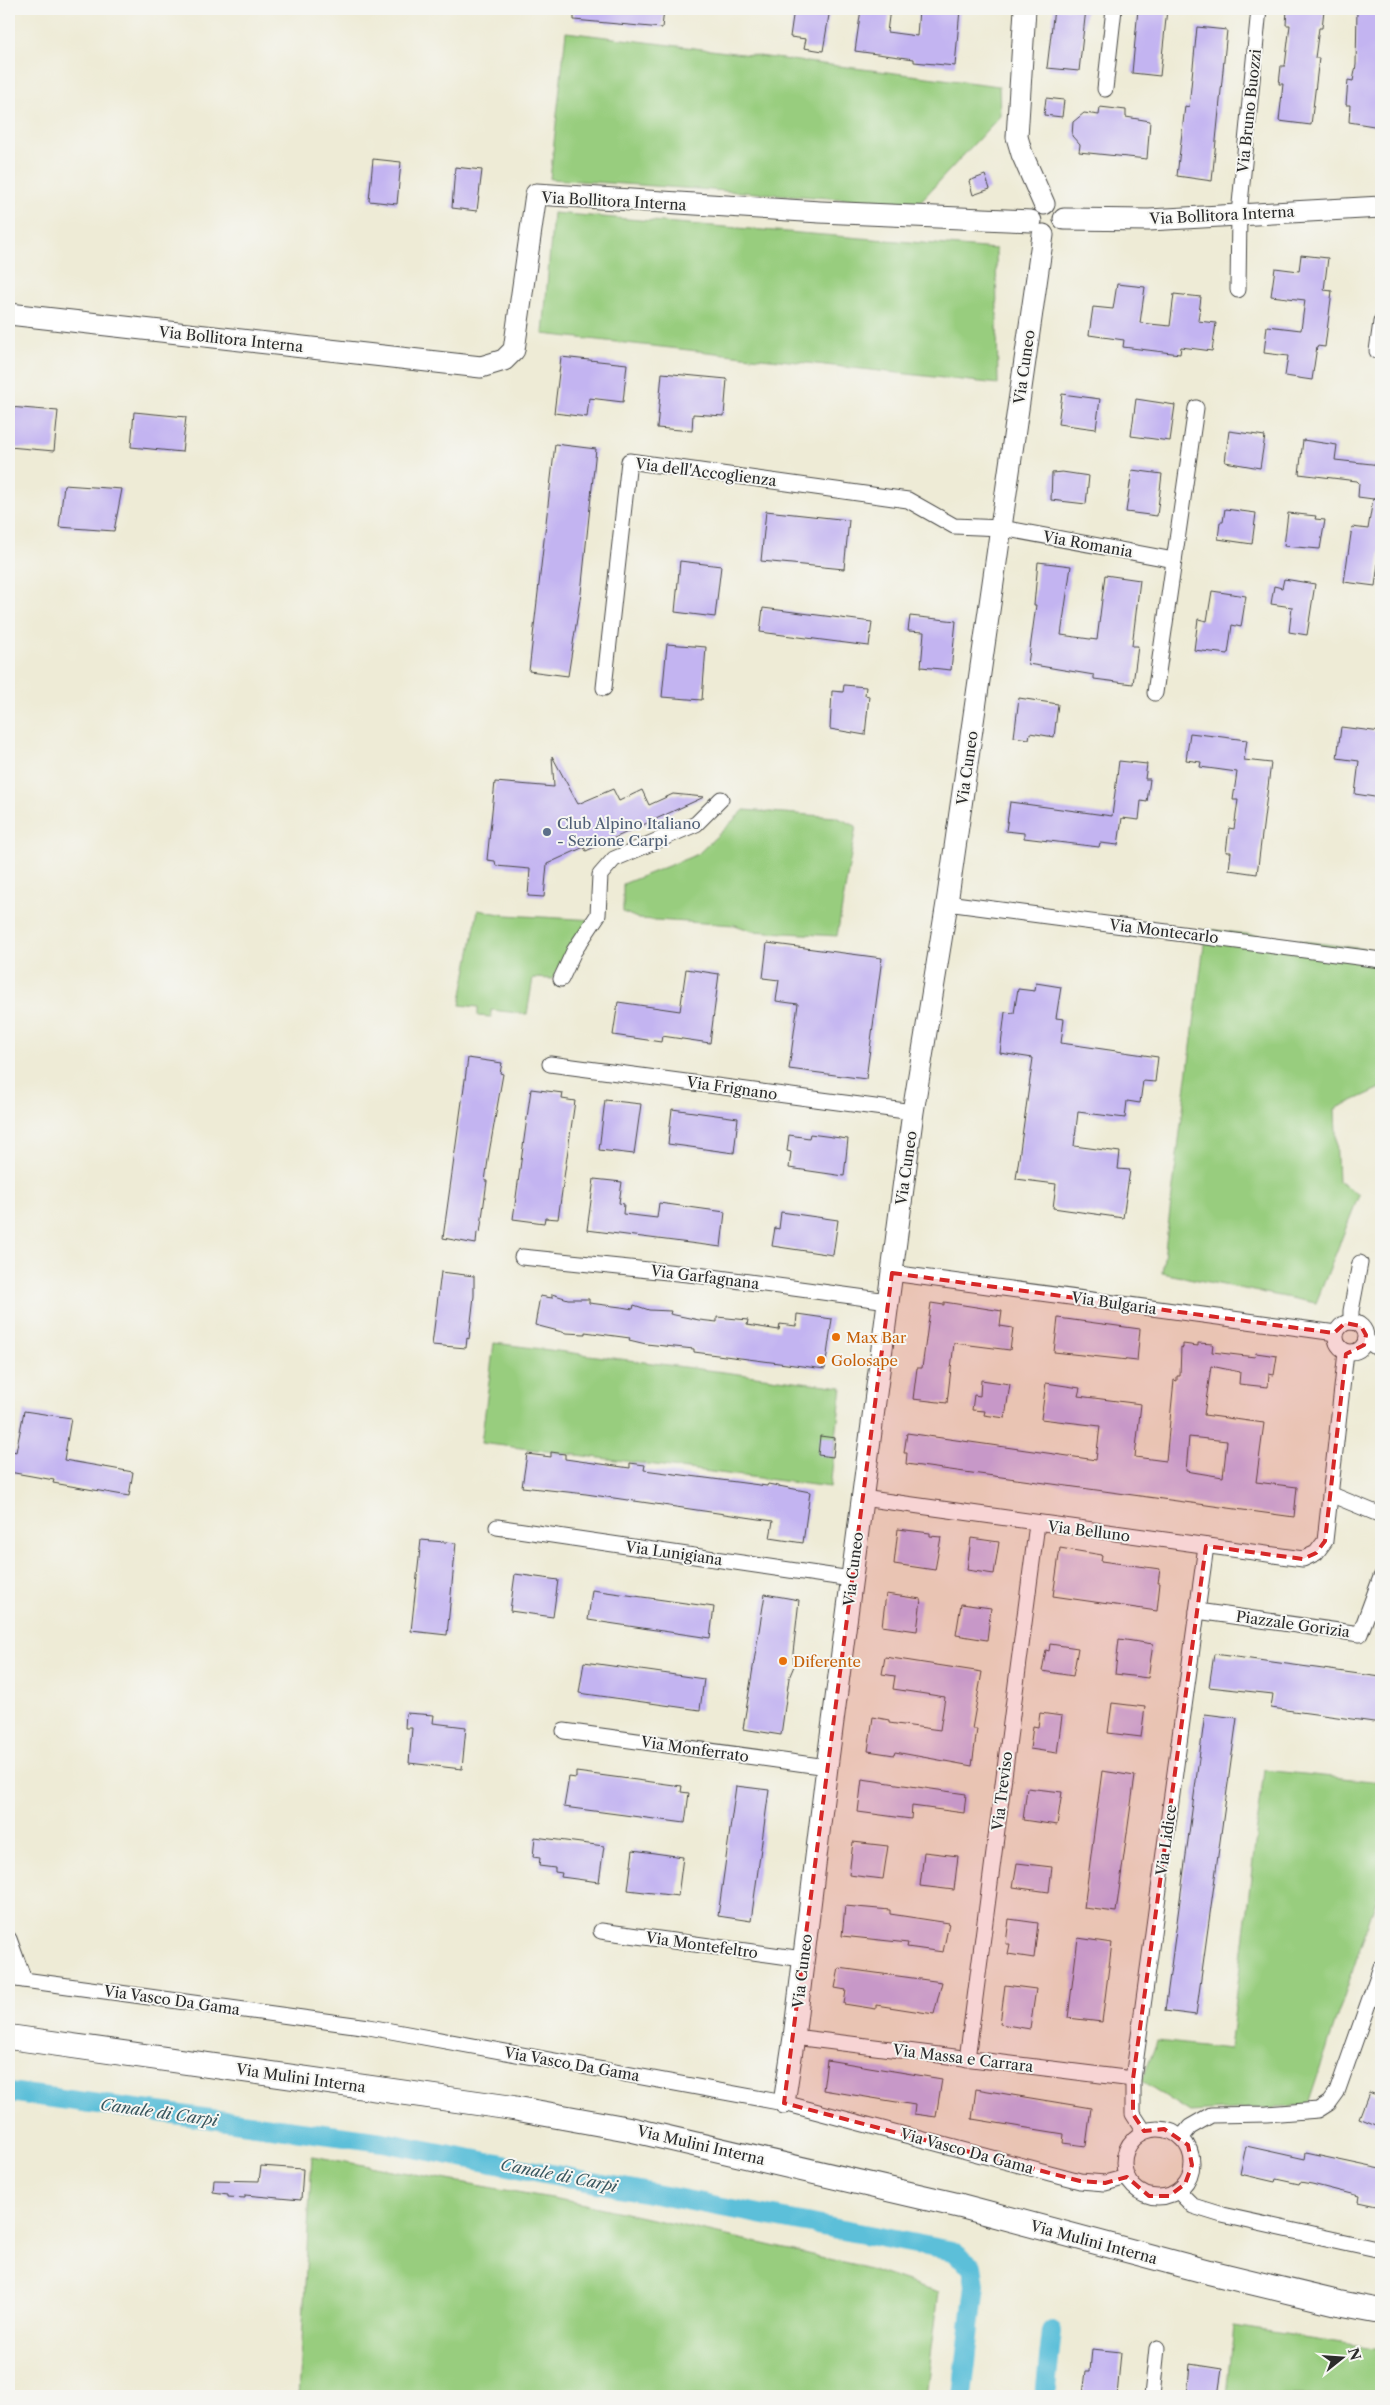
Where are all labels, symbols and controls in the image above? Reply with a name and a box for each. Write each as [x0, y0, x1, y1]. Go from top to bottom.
street label: Via Bruno Buozzi [1233, 48, 1265, 175]
street label: Via Bollitora Interna [540, 188, 687, 214]
street label: Via Bollitora Interna [1148, 202, 1295, 228]
street label: Via Bollitora Interna [157, 322, 304, 356]
street label: Via Cuneo [1009, 329, 1039, 406]
street label: Via dell'Accoglienza [633, 454, 778, 490]
street label: Via Romania [1041, 527, 1134, 561]
street label: Via Cuneo [952, 730, 982, 807]
place label: Club Alpino Italiano - Sezione Carpi [557, 814, 701, 850]
marker: Club Alpino Italiano - Sezione Carpi [541, 826, 553, 838]
street label: Via Montecarlo [1107, 915, 1220, 947]
street label: Via Frignano [684, 1072, 779, 1104]
street label: Via Cuneo [891, 1130, 921, 1207]
street label: Via Garfagnana [649, 1261, 760, 1293]
street label: Via Bulgaria [1069, 1287, 1158, 1318]
place label: Max Bar [846, 1328, 907, 1347]
marker: Max Bar [830, 1331, 842, 1343]
place label: Golosape [831, 1351, 898, 1370]
marker: Golosape [815, 1354, 827, 1366]
street label: Via Belluno [1046, 1516, 1131, 1545]
street label: Via Cuneo [839, 1531, 867, 1608]
street label: Via Lunigiana [623, 1537, 724, 1569]
street label: Piazzale Gorizia [1235, 1607, 1351, 1641]
place label: Diferente [793, 1652, 861, 1671]
marker: Diferente [777, 1655, 789, 1667]
street label: Via Monferrato [639, 1732, 750, 1766]
street label: Via Treviso [988, 1750, 1016, 1833]
street label: Via Lidice [1151, 1803, 1180, 1878]
street label: Via Montefeltro [644, 1928, 759, 1962]
street label: Via Cuneo [788, 1933, 816, 2010]
street label: Via Vasco Da Gama [102, 1981, 241, 2019]
street label: Via Massa e Carrara [891, 2040, 1034, 2076]
street label: Via Vasco Da Gama [502, 2043, 641, 2085]
street label: Via Mulini Interna [234, 2059, 367, 2097]
water label: Canale di Carpi [99, 2094, 220, 2130]
street label: Via Mulini Interna [634, 2121, 767, 2169]
street label: Via Vasco Da Gama [897, 2124, 1036, 2178]
water label: Canale di Carpi [499, 2154, 620, 2196]
street label: Via Mulini Interna [1028, 2216, 1160, 2268]
north arrow [1318, 2332, 1368, 2382]
text: N [1344, 2346, 1365, 2363]

